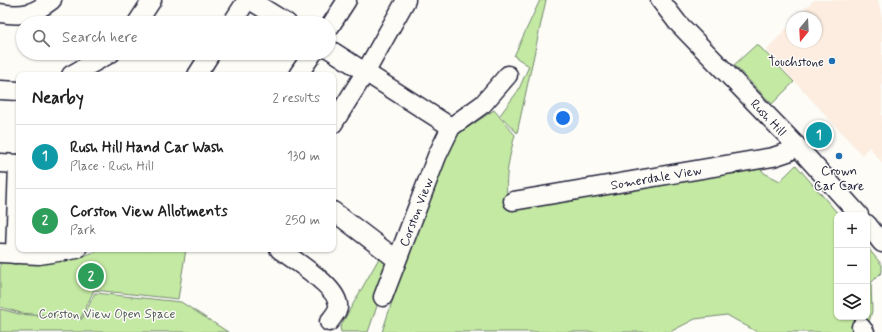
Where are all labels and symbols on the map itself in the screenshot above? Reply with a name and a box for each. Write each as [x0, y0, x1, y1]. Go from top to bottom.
north arrow [786, 12, 822, 48]
place label: Touchstone [768, 54, 824, 71]
marker: Touchstone [827, 56, 837, 66]
street label: Rush Hill [746, 96, 790, 140]
your location [553, 108, 573, 128]
pin: 1 [806, 120, 832, 150]
marker: Crown Car Care [834, 151, 844, 161]
street label: Somerdale View [610, 162, 703, 194]
place label: Crown Car Care [814, 163, 864, 195]
street label: Corston View [396, 176, 438, 249]
pin: 2 [78, 261, 104, 291]
park label: Corston View Open Space [39, 306, 176, 323]

